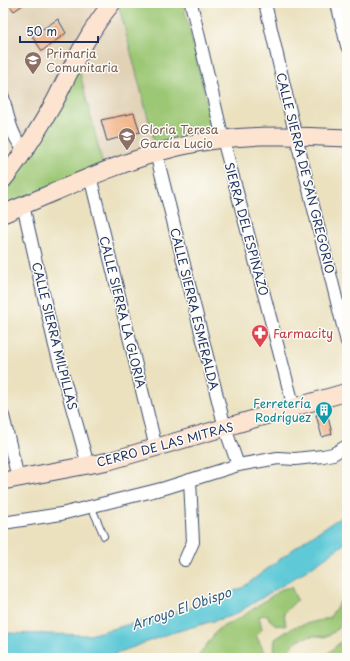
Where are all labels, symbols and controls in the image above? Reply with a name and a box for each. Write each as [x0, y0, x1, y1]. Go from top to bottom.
scale bar [20, 18, 98, 44]
text: 50 m [26, 22, 57, 40]
place label: Primaria Comunitaria [46, 44, 119, 76]
school or university icon: Primaria Comunitaria [23, 50, 43, 75]
street label: CALLE SIERRA DE SAN GREGORIO [272, 71, 340, 275]
place label: Gloria Teresa García Lucio [140, 120, 219, 152]
school or university icon: Gloria Teresa García Lucio [117, 126, 137, 151]
street label: SIERRA DEL ESPINAZO [221, 160, 273, 298]
street label: CALLE SIERRA ESMERALDA [166, 226, 224, 392]
street label: CALLE SIERRA LA GLORIA [95, 234, 151, 390]
street label: CALLE SIERRA MILPILLAS [28, 260, 82, 412]
pharmacy icon: Farmacity [250, 323, 270, 348]
place label: Farmacity [273, 324, 333, 342]
place label: Ferretería Rodríguez [253, 394, 311, 426]
building icon: Ferretería Rodríguez [314, 400, 334, 425]
street label: CERRO DE LAS MITRAS [94, 417, 236, 471]
water label: Arroyo El Obispo [129, 582, 234, 634]

